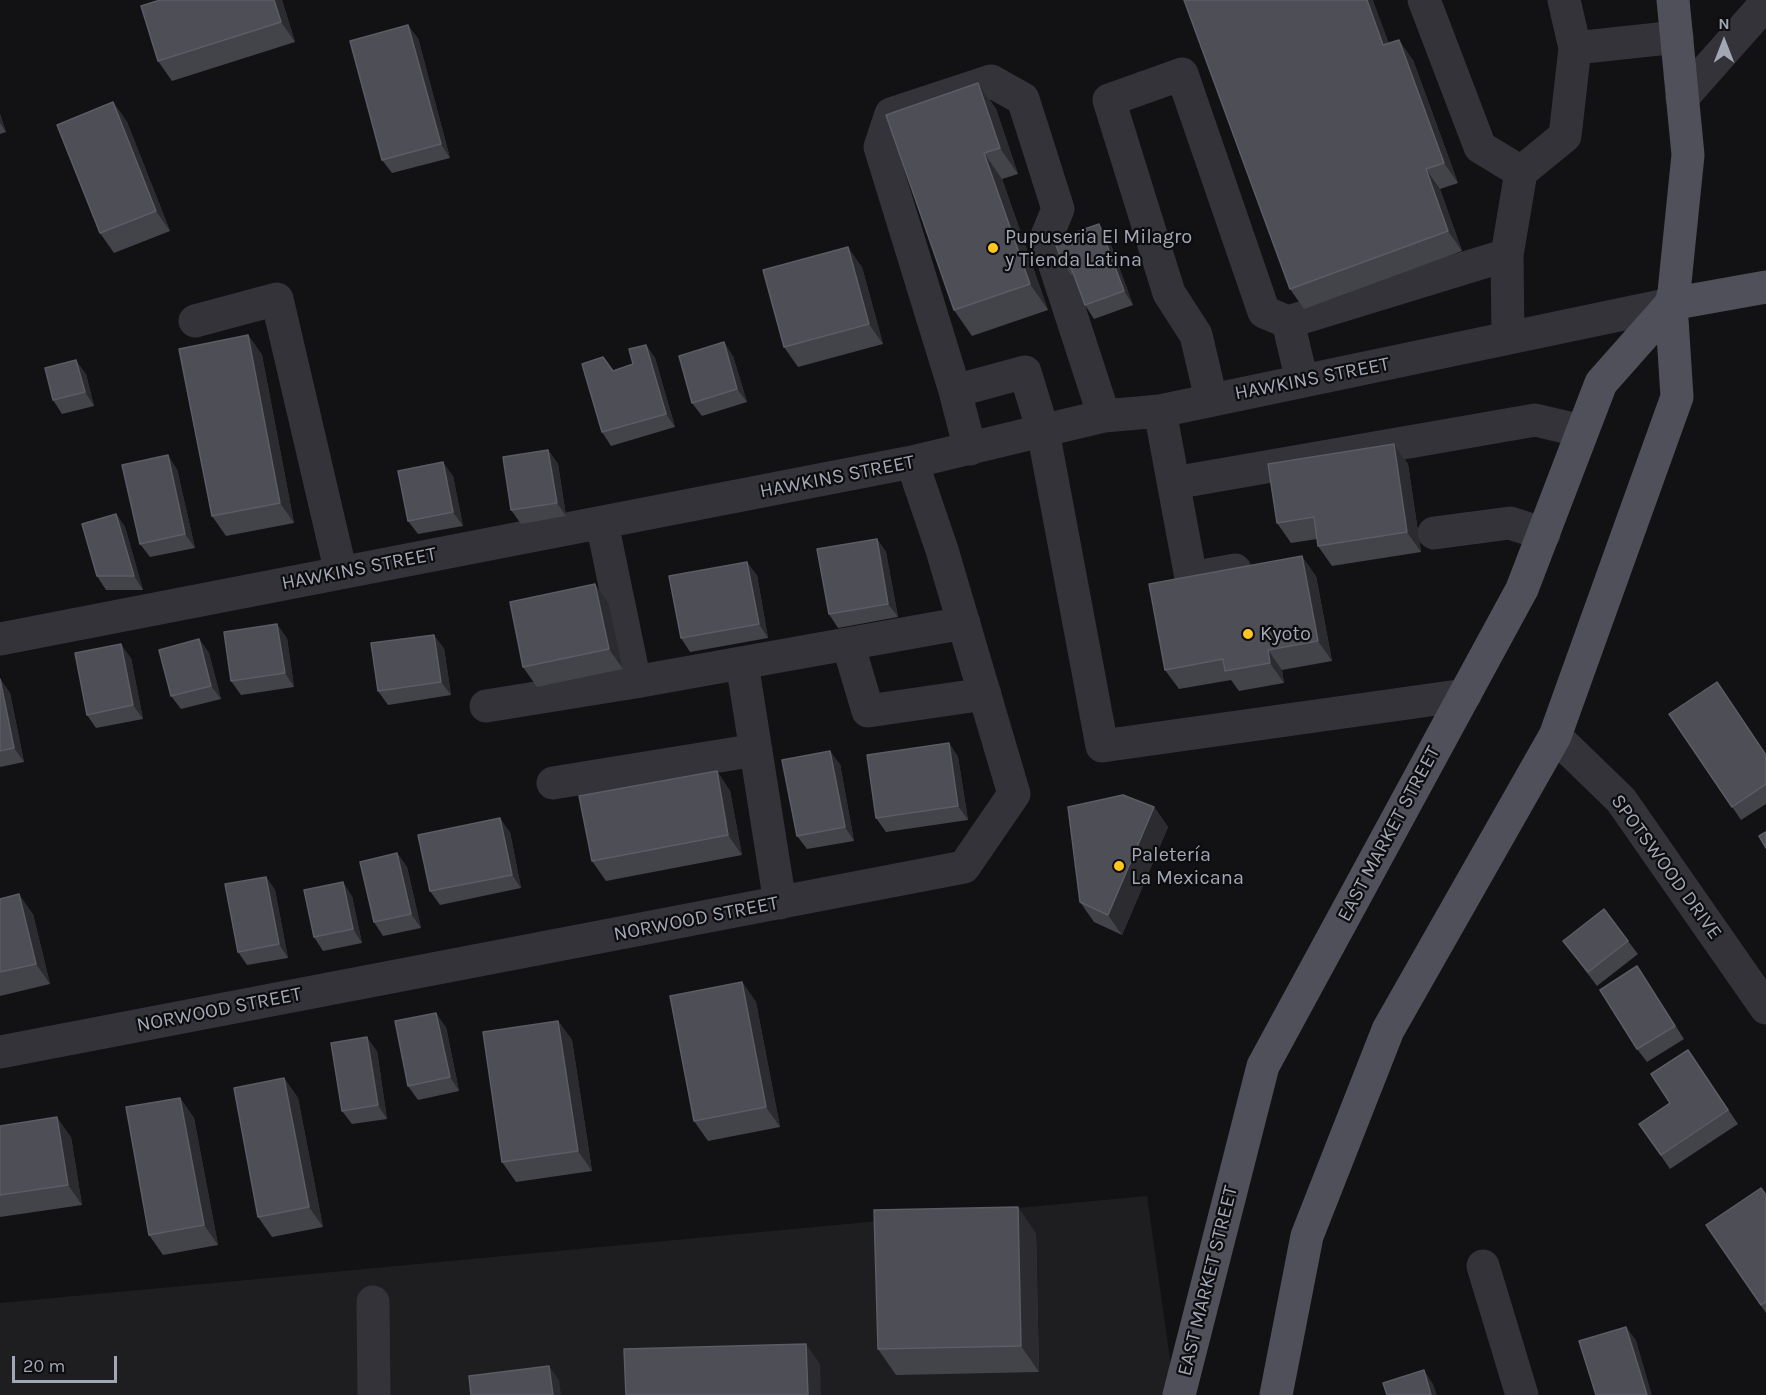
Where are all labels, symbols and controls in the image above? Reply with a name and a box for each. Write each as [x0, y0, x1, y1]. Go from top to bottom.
north arrow [1694, 12, 1754, 72]
text: N [1718, 14, 1730, 33]
place label: Pupuseria El Milagro y Tienda Latina [1005, 225, 1192, 272]
marker: Pupuseria El Milagro y Tienda Latina [986, 241, 1000, 255]
street label: HAWKINS STREET [1233, 352, 1391, 406]
street label: HAWKINS STREET [758, 450, 916, 504]
street label: HAWKINS STREET [280, 542, 438, 596]
place label: Kyoto [1260, 622, 1311, 646]
marker: Kyoto [1241, 627, 1255, 641]
street label: EAST MARKET STREET [1333, 742, 1445, 926]
street label: SPOTSWOOD DRIVE [1605, 790, 1727, 944]
place label: Paletería La Mexicana [1131, 843, 1244, 890]
marker: Paletería La Mexicana [1112, 859, 1126, 873]
street label: NORWOOD STREET [612, 891, 780, 947]
street label: NORWOOD STREET [135, 982, 303, 1038]
street label: EAST MARKET STREET [1173, 1183, 1243, 1379]
scale bar [15, 1344, 120, 1382]
text: 20 m [23, 1355, 65, 1377]

